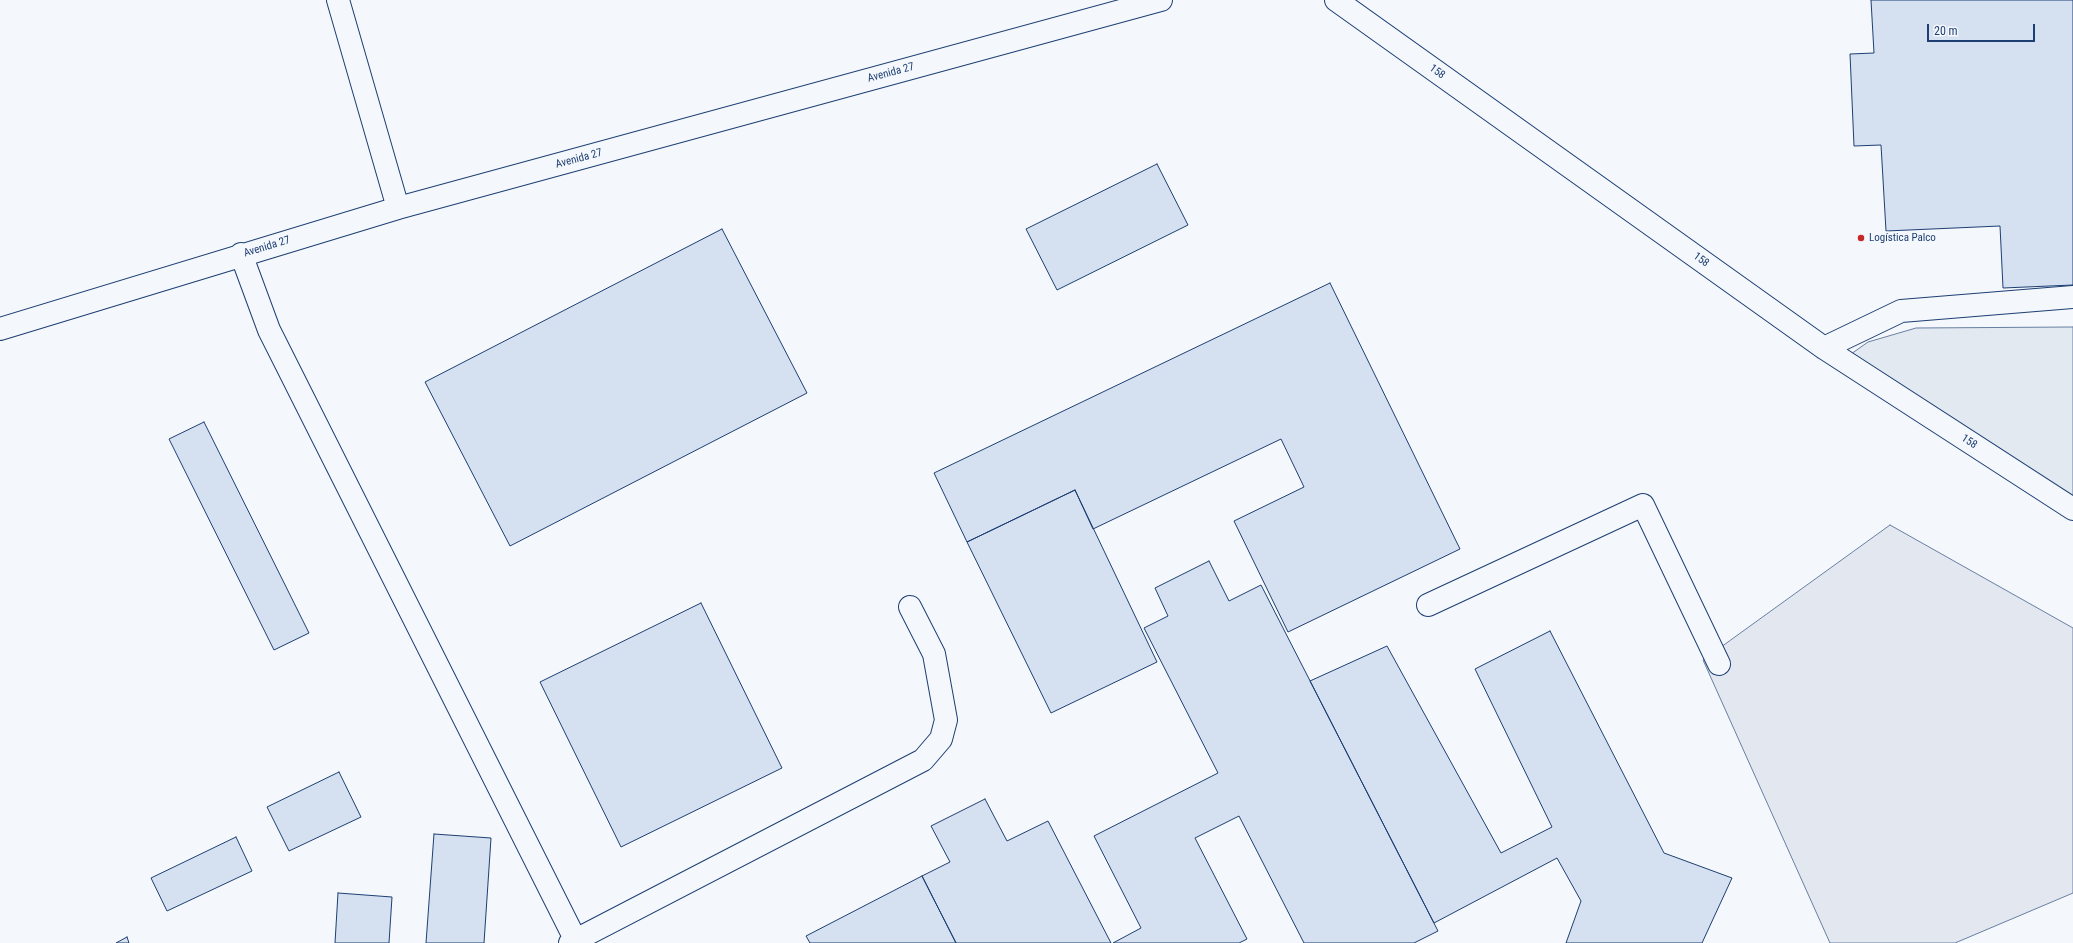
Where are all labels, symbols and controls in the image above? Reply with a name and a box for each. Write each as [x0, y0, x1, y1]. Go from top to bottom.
scale bar [1929, 16, 2037, 42]
text: 20 m [1934, 24, 1958, 38]
street label: Avenida 27 [866, 60, 916, 86]
street label: 158 [1427, 62, 1447, 82]
street label: Avenida 27 [554, 146, 604, 172]
place label: Logística Palco [1869, 231, 1936, 245]
marker: Logística Palco [1856, 233, 1866, 243]
street label: Avenida 27 [242, 234, 292, 260]
street label: 158 [1691, 250, 1711, 270]
street label: 158 [1959, 432, 1979, 452]

